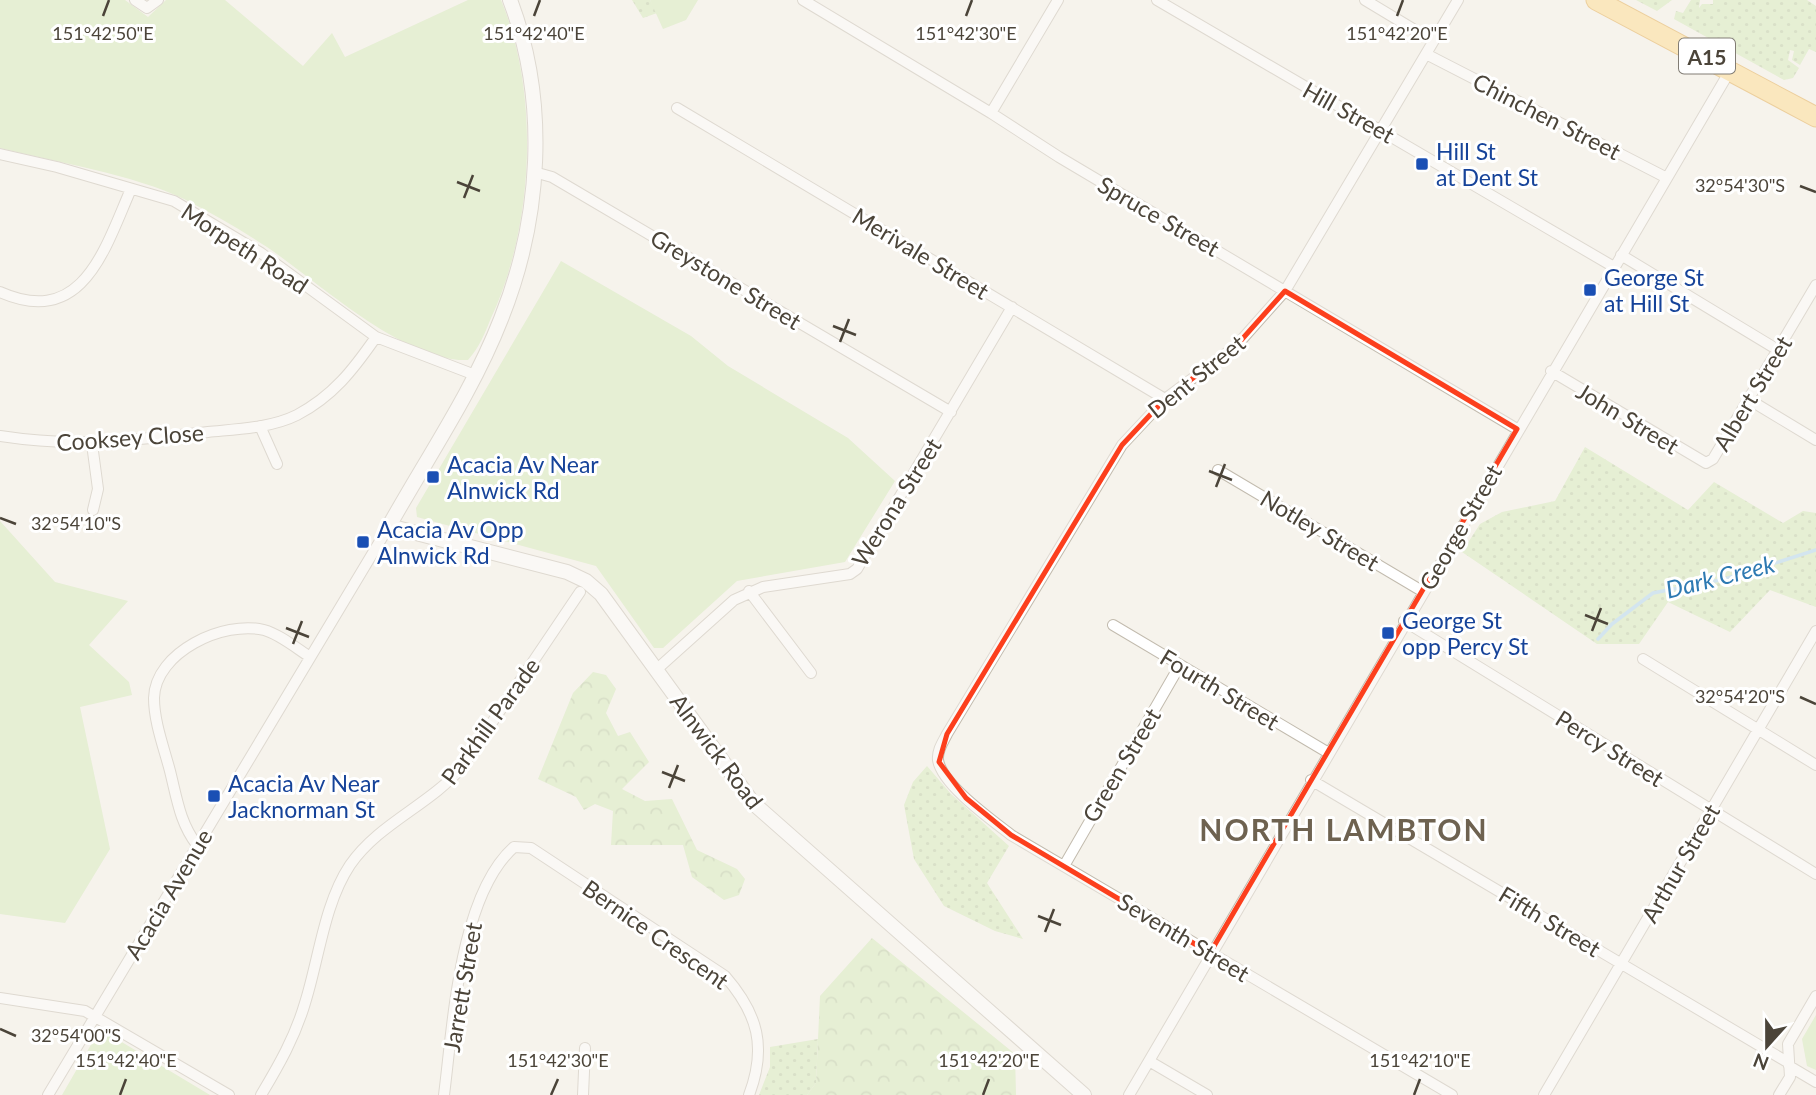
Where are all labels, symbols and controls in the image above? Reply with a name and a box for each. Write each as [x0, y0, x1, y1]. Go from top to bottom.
text: 151°42'50"E [52, 22, 154, 44]
text: 151°42'40"E [483, 22, 585, 44]
text: 151°42'30"E [915, 22, 1017, 44]
text: 151°42'20"E [1346, 22, 1448, 44]
road number: A15 [1679, 38, 1735, 74]
street label: Chinchen Street [1469, 67, 1626, 166]
street label: Hill Street [1298, 75, 1400, 149]
place label: Hill St at Dent St [1436, 137, 1539, 191]
marker: Hill St at Dent St [1414, 156, 1430, 172]
street label: Spruce Street [1093, 170, 1225, 262]
text: 32°54'30"S [1695, 174, 1785, 196]
street label: Morpeth Road [176, 197, 314, 299]
street label: Merivale Street [848, 201, 995, 305]
street label: Greystone Street [646, 223, 807, 335]
place label: George St at Hill St [1604, 263, 1705, 317]
marker: George St at Hill St [1582, 282, 1598, 298]
street label: Dent Street [1142, 328, 1251, 424]
street label: Albert Street [1707, 330, 1798, 456]
street label: John Street [1572, 377, 1685, 460]
street label: Cooksey Close [55, 418, 205, 456]
street label: Werona Street [845, 432, 947, 571]
place label: Acacia Av Near Alnwick Rd [447, 450, 599, 504]
street label: George Street [1413, 459, 1508, 595]
marker: Acacia Av Near Alnwick Rd [425, 469, 441, 485]
street label: Notley Street [1256, 484, 1385, 577]
text: 32°54'10"S [31, 512, 121, 534]
place label: Acacia Av Opp Alnwick Rd [377, 515, 524, 569]
marker: Acacia Av Opp Alnwick Rd [355, 534, 371, 550]
water label: Dark Creek [1663, 548, 1778, 604]
place label: George St opp Percy St [1402, 606, 1529, 660]
marker: George St opp Percy St [1380, 625, 1396, 641]
street label: Fourth Street [1155, 643, 1285, 736]
street label: Parkhill Parade [435, 652, 545, 790]
text: 32°54'20"S [1695, 685, 1785, 707]
street label: Alnwick Road [665, 688, 769, 814]
street label: Green Street [1076, 702, 1166, 827]
street label: Percy Street [1551, 704, 1670, 793]
place label: Acacia Av Near Jacknorman St [228, 769, 380, 823]
marker: Acacia Av Near Jacknorman St [206, 788, 222, 804]
street label: Arthur Street [1635, 798, 1726, 927]
district label: NORTH LAMBTON [1199, 811, 1489, 847]
street label: Acacia Avenue [118, 824, 218, 964]
street label: Bernice Crescent [578, 873, 735, 995]
street label: Fifth Street [1494, 880, 1606, 963]
street label: Seventh Street [1113, 887, 1255, 988]
street label: Jarrett Street [437, 919, 487, 1054]
north arrow [1732, 1011, 1802, 1081]
text: 32°54'00"S [31, 1024, 121, 1046]
text: 151°42'40"E [75, 1049, 177, 1071]
text: 151°42'30"E [507, 1049, 609, 1071]
text: 151°42'20"E [938, 1049, 1040, 1071]
text: 151°42'10"E [1369, 1049, 1471, 1071]
text: N [1750, 1049, 1772, 1076]

